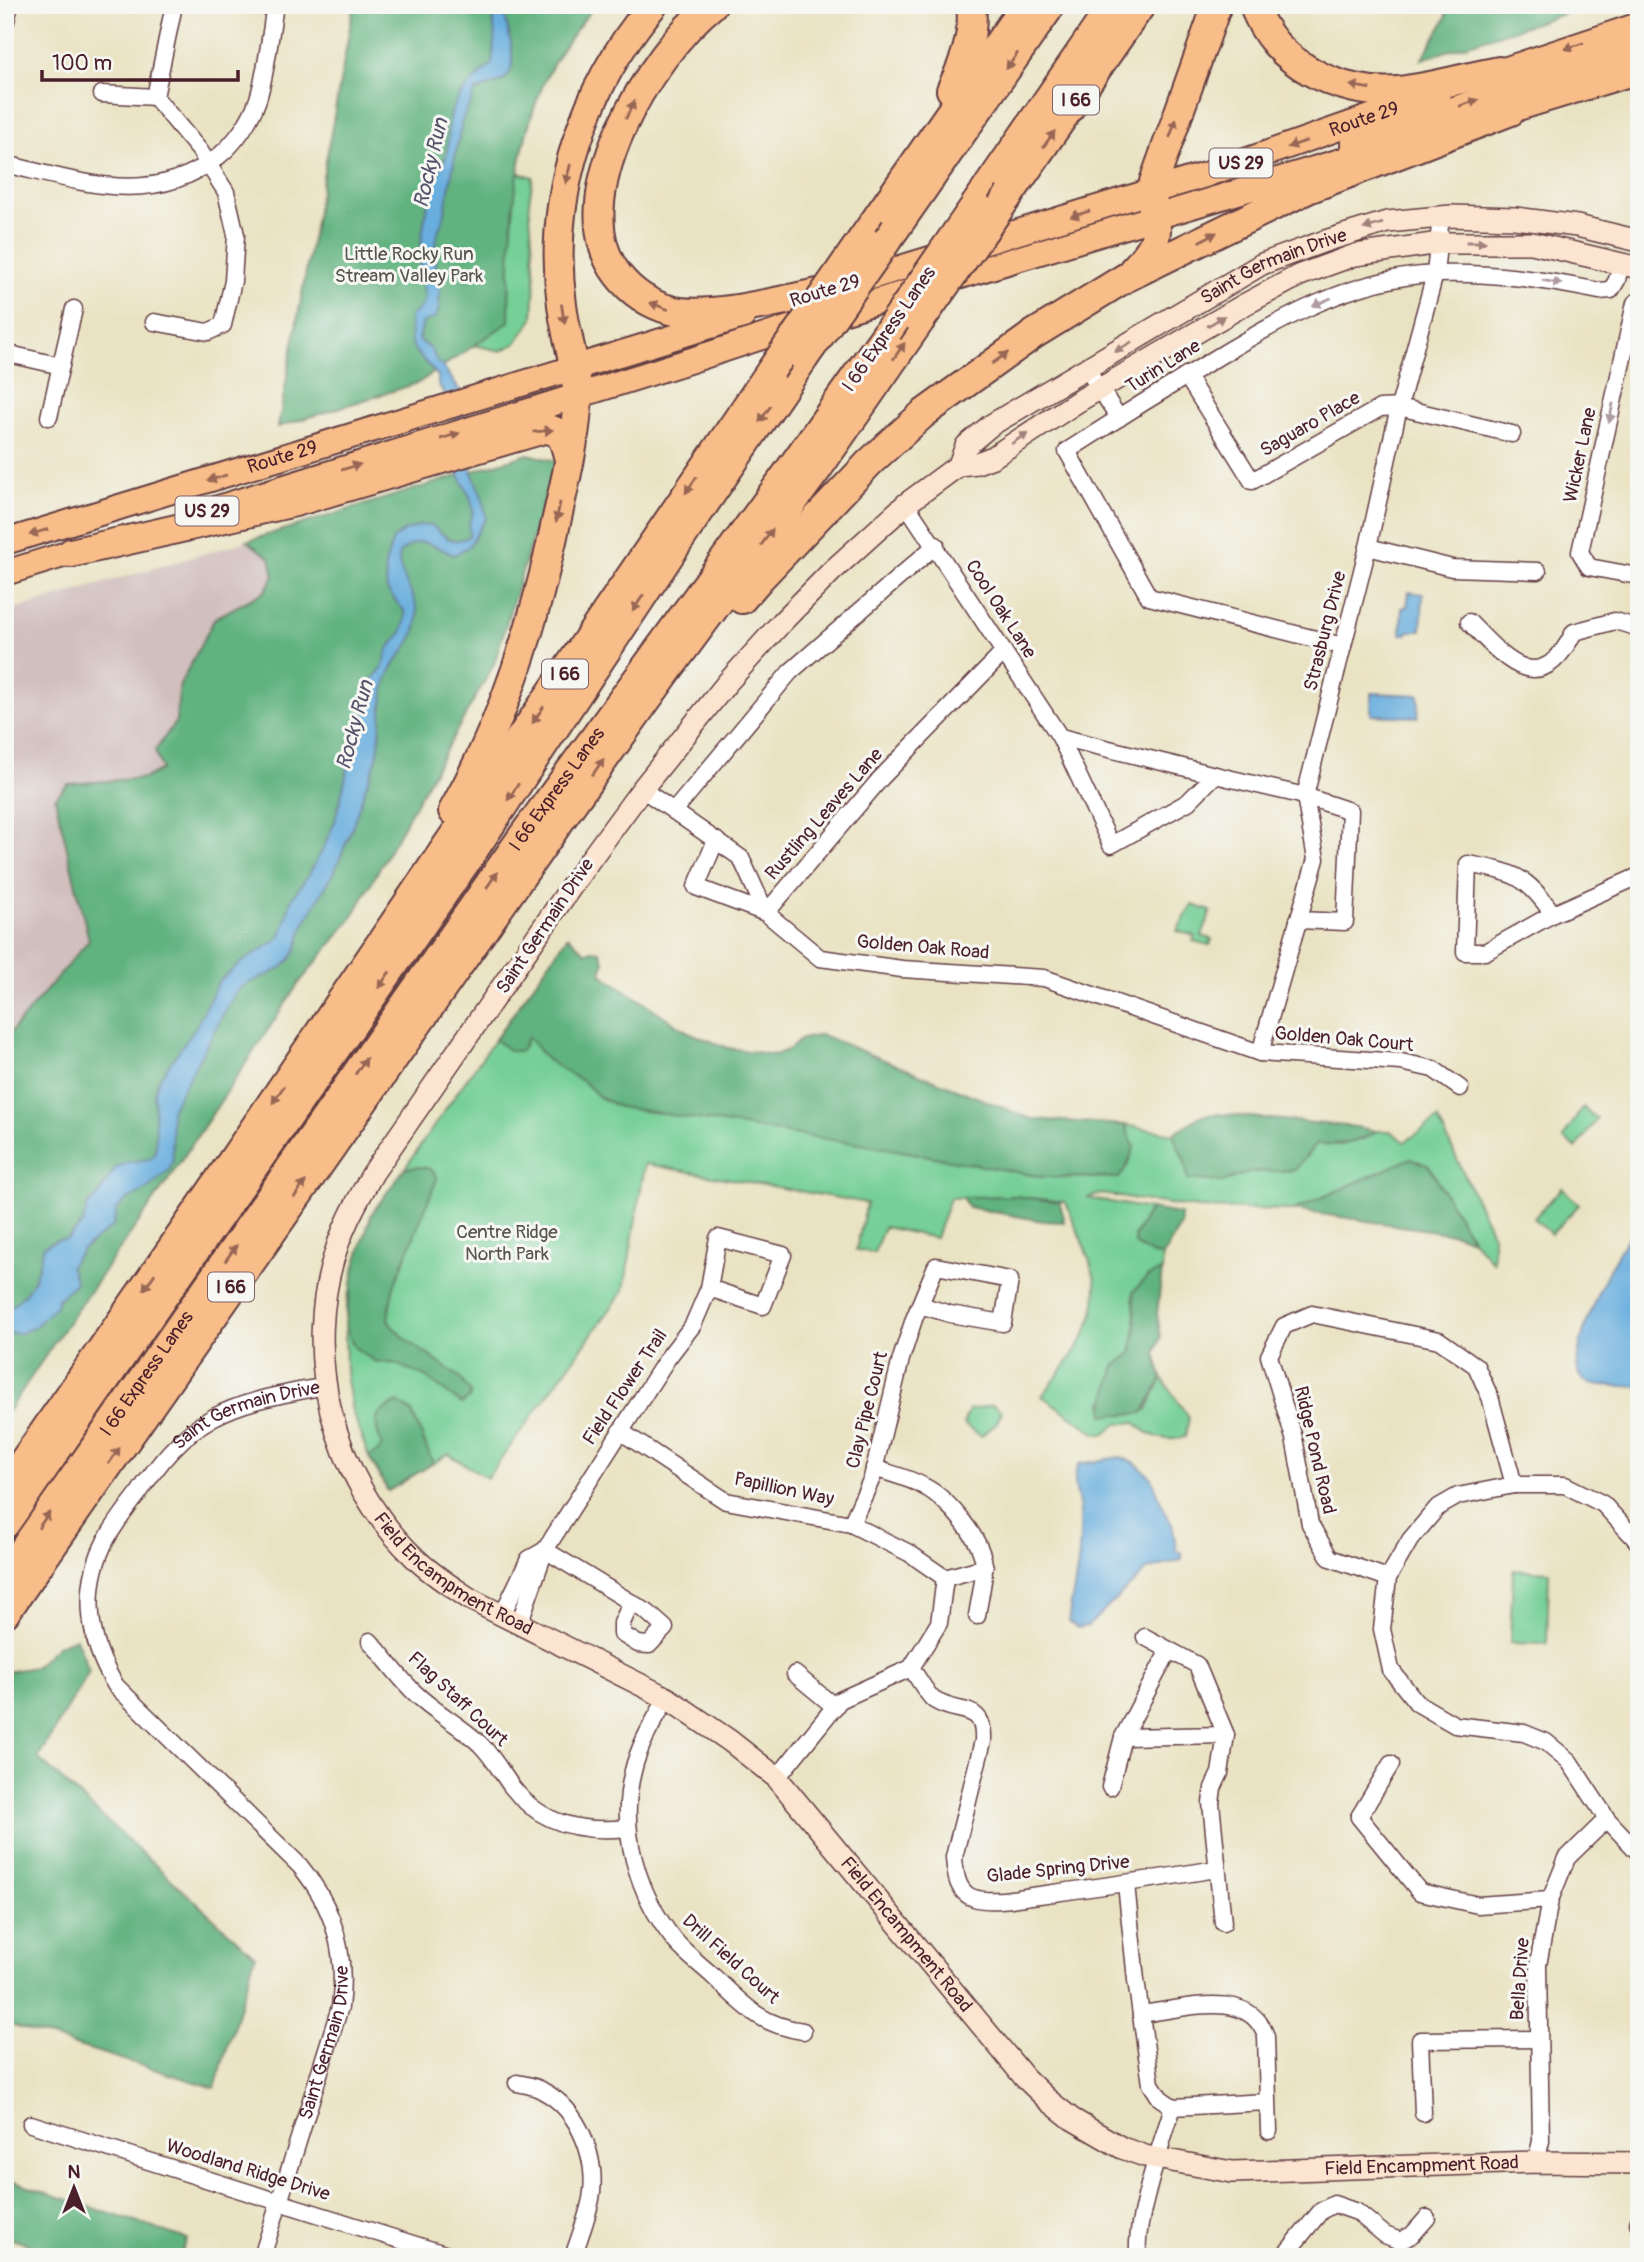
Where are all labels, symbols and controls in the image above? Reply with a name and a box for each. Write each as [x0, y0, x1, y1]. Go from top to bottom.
scale bar [42, 38, 238, 82]
one-way arrow [1563, 42, 1584, 52]
text: 100 m [52, 50, 112, 77]
one-way arrow [1005, 52, 1019, 70]
one-way arrow [1349, 81, 1371, 92]
road number: I 66 [1053, 86, 1099, 114]
street label: Route 29 [1326, 96, 1402, 142]
one-way arrow [1459, 98, 1480, 108]
one-way arrow [625, 100, 636, 120]
water label: Rocky Run [408, 115, 455, 210]
one-way arrow [1168, 117, 1179, 138]
one-way arrow [1042, 130, 1056, 148]
one-way arrow [1286, 139, 1307, 150]
road number: US 29 [1210, 148, 1272, 178]
one-way arrow [562, 163, 573, 185]
one-way arrow [1070, 209, 1091, 219]
one-way arrow [1363, 222, 1384, 232]
street label: Saint Germain Drive [1196, 223, 1350, 310]
one-way arrow [1198, 231, 1218, 242]
one-way arrow [1465, 236, 1487, 248]
park label: Little Rocky Run Stream Valley Park [335, 242, 483, 288]
street label: I 66 Express Lanes [837, 261, 941, 396]
street label: Route 29 [787, 269, 863, 313]
one-way arrow [1541, 277, 1563, 288]
one-way arrow [1312, 296, 1332, 308]
one-way arrow [649, 300, 670, 311]
one-way arrow [558, 303, 569, 325]
one-way arrow [1206, 315, 1225, 328]
street label: Turin Lane [1121, 333, 1205, 398]
one-way arrow [1113, 340, 1132, 353]
one-way arrow [892, 342, 905, 361]
one-way arrow [991, 351, 1009, 365]
street label: Saguaro Place [1256, 385, 1365, 462]
one-way arrow [1605, 402, 1616, 424]
one-way arrow [758, 405, 772, 423]
street label: Wicker Lane [1558, 405, 1602, 505]
one-way arrow [532, 426, 554, 437]
one-way arrow [439, 430, 460, 441]
one-way arrow [1011, 431, 1029, 445]
street label: Route 29 [244, 435, 320, 479]
one-way arrow [341, 461, 362, 471]
one-way arrow [206, 473, 227, 483]
one-way arrow [684, 476, 698, 494]
road number: US 29 [176, 496, 238, 526]
one-way arrow [553, 501, 564, 523]
one-way arrow [28, 527, 49, 537]
one-way arrow [760, 528, 774, 546]
street label: Cool Oak Lane [960, 555, 1042, 663]
street label: Strasburg Drive [1299, 568, 1352, 693]
one-way arrow [632, 593, 645, 612]
road number: I 66 [542, 660, 588, 688]
water label: Rocky Run [330, 676, 380, 772]
one-way arrow [531, 705, 544, 725]
street label: I 66 Express Lanes [504, 722, 610, 856]
street label: Rustling Leaves Lane [760, 742, 888, 885]
one-way arrow [591, 758, 605, 776]
one-way arrow [506, 783, 519, 802]
street label: Saint Germain Drive [491, 853, 600, 998]
one-way arrow [485, 871, 499, 889]
street label: Golden Oak Road [856, 929, 990, 965]
one-way arrow [377, 971, 391, 989]
street label: Golden Oak Court [1273, 1021, 1415, 1057]
one-way arrow [354, 1057, 367, 1076]
one-way arrow [271, 1086, 285, 1104]
one-way arrow [293, 1180, 307, 1198]
park label: Centre Ridge North Park [456, 1220, 558, 1266]
one-way arrow [224, 1244, 238, 1262]
road number: I 66 [208, 1272, 254, 1302]
one-way arrow [142, 1273, 156, 1291]
street label: I 66 Express Lanes [94, 1306, 199, 1441]
street label: Field Flower Trail [577, 1324, 673, 1450]
street label: Clay Pipe Court [841, 1349, 893, 1471]
street label: Saint Germain Drive [167, 1375, 322, 1455]
street label: Ridge Pond Road [1289, 1384, 1341, 1516]
one-way arrow [107, 1447, 121, 1465]
street label: Papillion Way [732, 1467, 836, 1511]
street label: Field Encampment Road [368, 1508, 537, 1641]
one-way arrow [37, 1511, 51, 1529]
street label: Flag Staff Court [403, 1646, 513, 1752]
street label: Glade Spring Drive [985, 1849, 1131, 1888]
street label: Field Encampment Road [835, 1852, 978, 2017]
street label: Drill Field Court [677, 1909, 785, 2009]
street label: Bella Drive [1505, 1936, 1535, 2021]
street label: Saint Germain Drive [294, 1964, 354, 2122]
street label: Woodland Ridge Drive [163, 2134, 333, 2207]
street label: Field Encampment Road [1324, 2151, 1519, 2181]
north arrow [38, 2154, 108, 2224]
text: N [68, 2160, 81, 2184]

